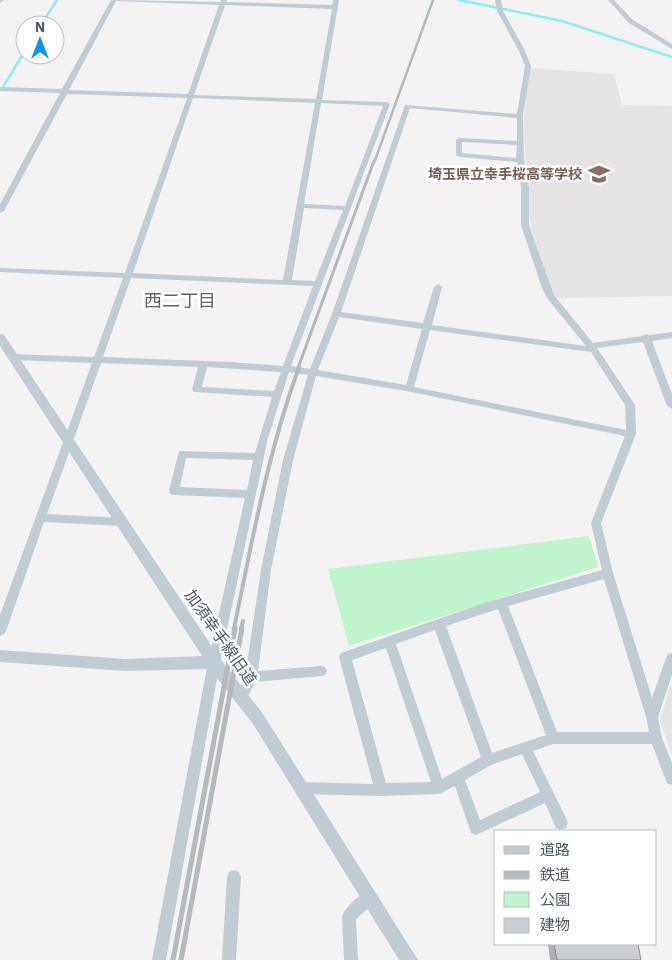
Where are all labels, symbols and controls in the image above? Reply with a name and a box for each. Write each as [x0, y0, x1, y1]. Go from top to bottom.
north arrow [15, 15, 65, 65]
text: N [35, 18, 45, 36]
school or university icon: 埼玉県立幸手桜高等学校 [586, 161, 612, 187]
place label: 埼玉県立幸手桜高等学校 [428, 165, 582, 183]
district label: 西二丁目 [144, 289, 216, 312]
street label: 加須幸手線旧道 [181, 585, 261, 689]
legend [494, 830, 657, 945]
text: 道路 [540, 840, 570, 859]
text: 鉄道 [540, 865, 570, 884]
text: 公園 [540, 890, 570, 909]
text: 建物 [540, 915, 570, 934]

